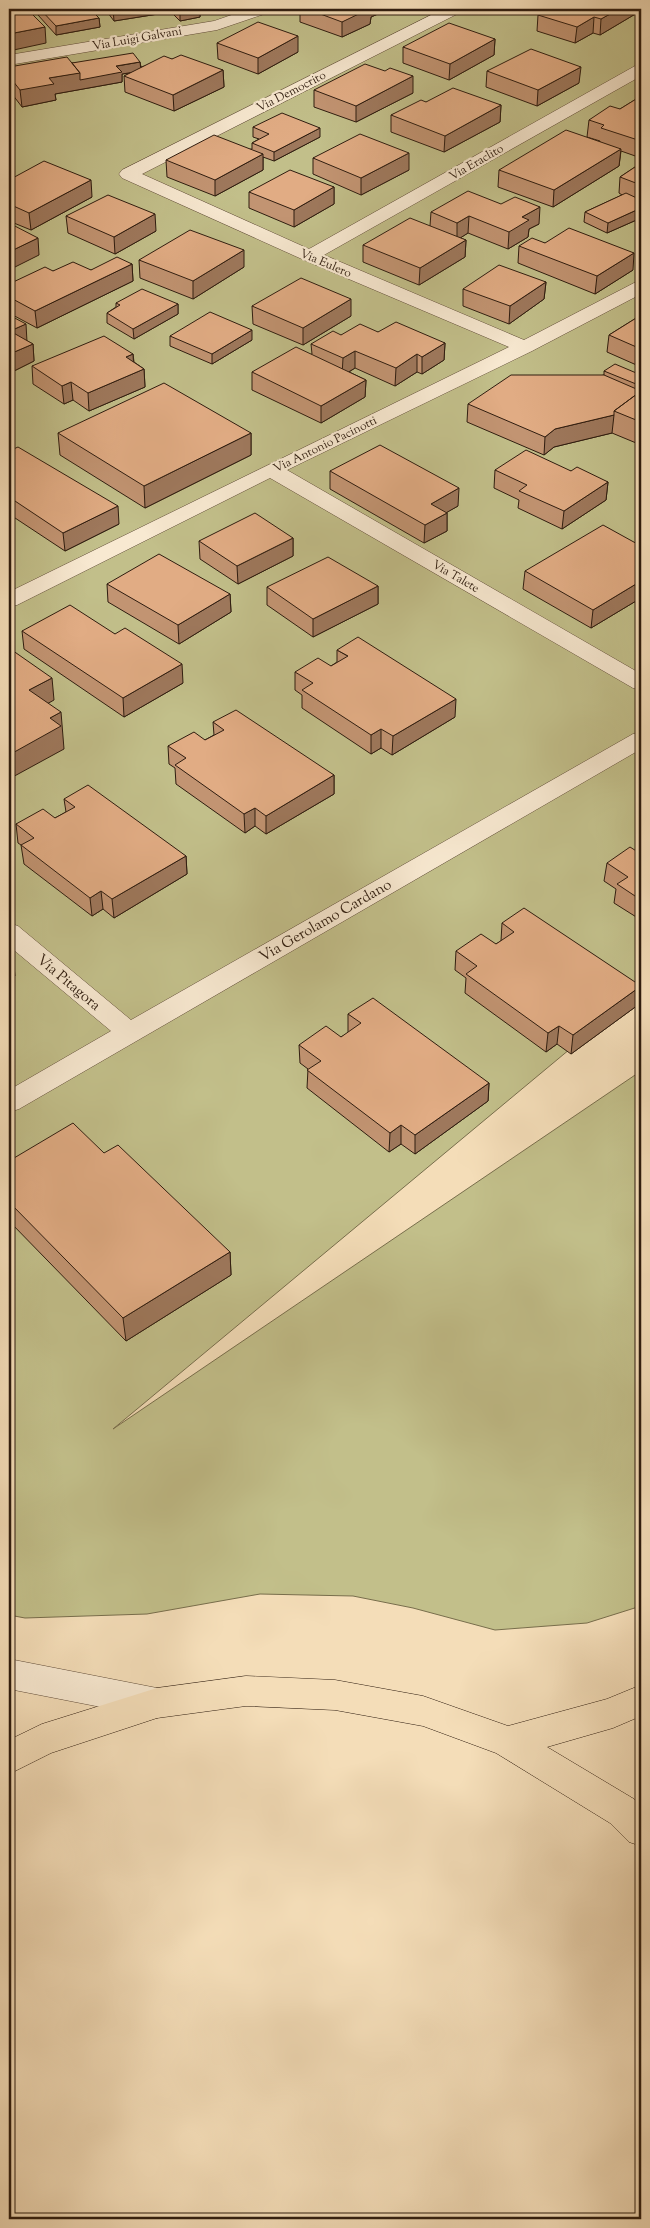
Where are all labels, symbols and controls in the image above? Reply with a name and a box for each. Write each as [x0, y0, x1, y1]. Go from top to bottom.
street label: Via Luigi Galvani [91, 22, 184, 56]
street label: Via Democrito [254, 66, 330, 117]
street label: Via Eraclito [446, 140, 507, 186]
street label: Via Eulero [297, 245, 355, 283]
street label: Via Antonio Pacinotti [271, 412, 381, 478]
street label: Via Talete [429, 556, 483, 598]
street label: Via Gerolamo Cardano [256, 875, 396, 968]
street label: Via Pitagora [31, 950, 105, 1016]

